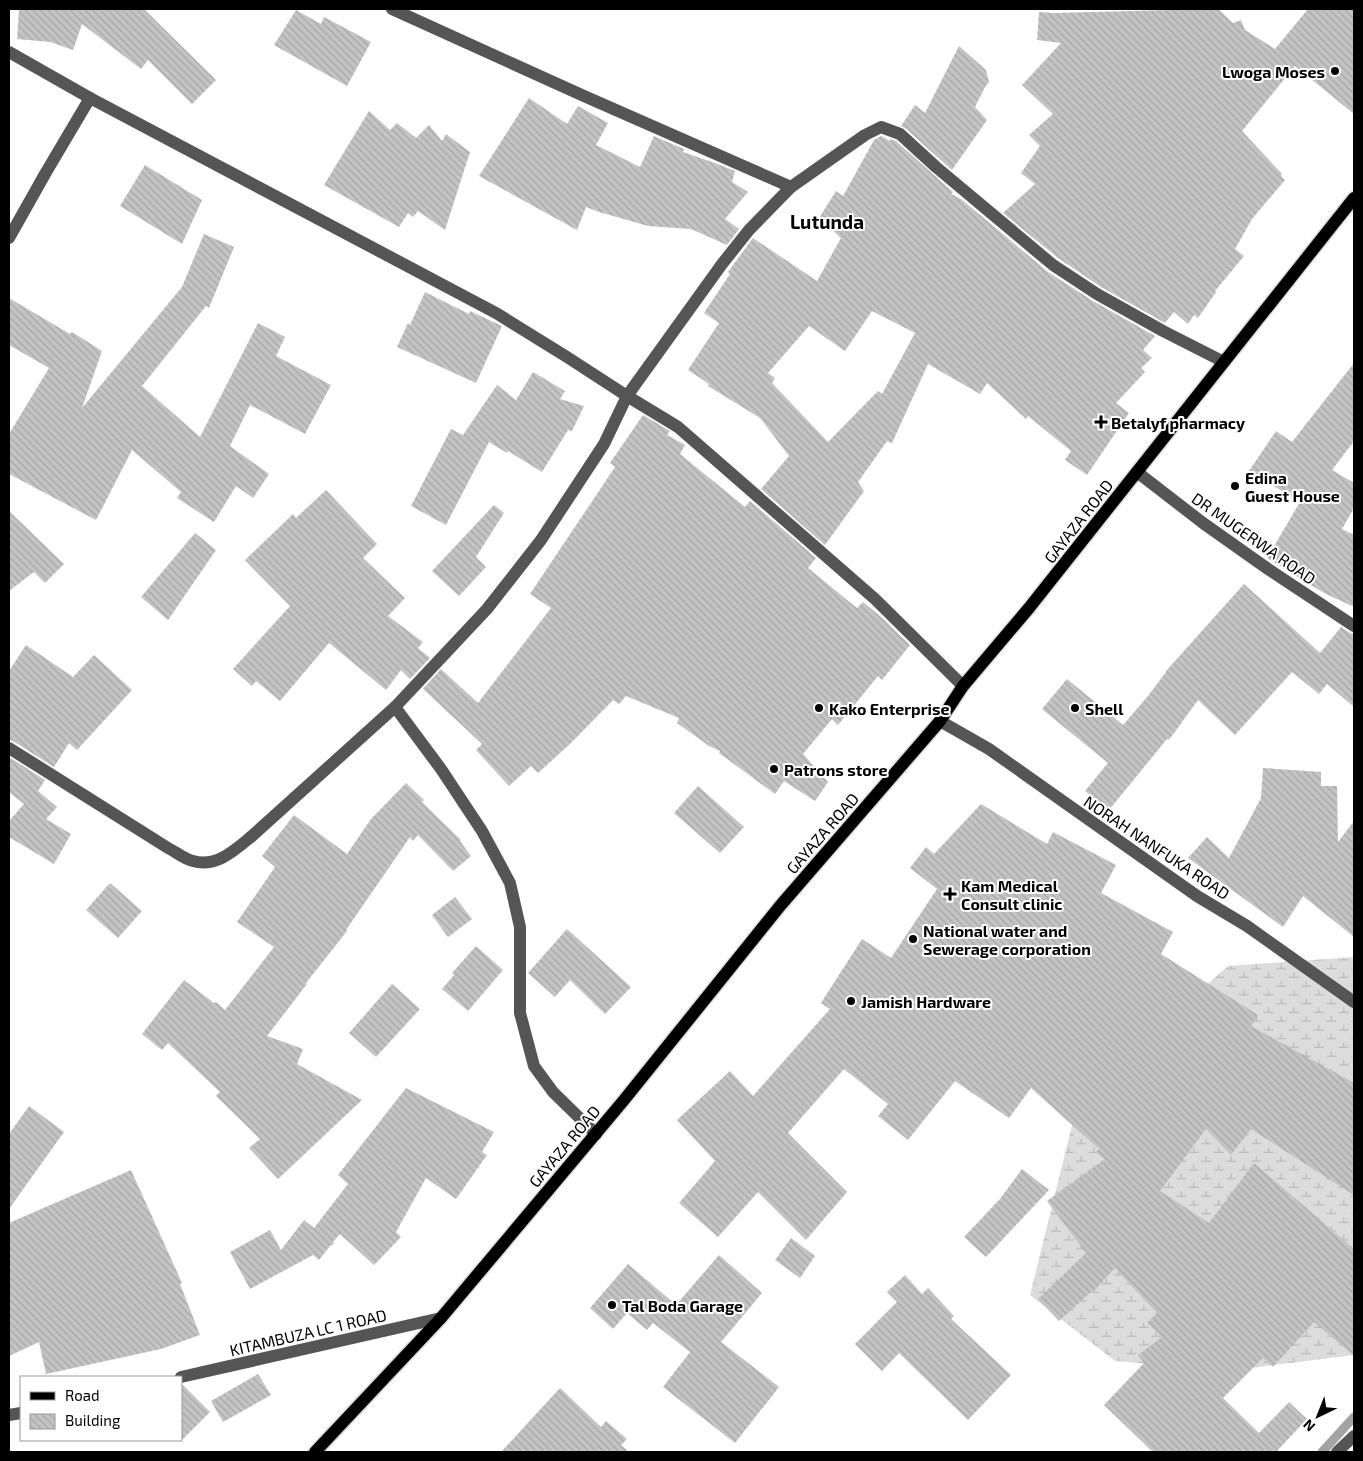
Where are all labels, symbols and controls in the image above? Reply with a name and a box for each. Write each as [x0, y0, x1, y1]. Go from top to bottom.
place label: Lwoga Moses [1222, 62, 1325, 81]
marker: Lwoga Moses [1329, 65, 1341, 77]
district label: Lutunda [790, 210, 864, 233]
place label: Betalyf pharmacy [1111, 413, 1245, 433]
marker: Betalyf pharmacy [1095, 416, 1107, 428]
place label: Edina Guest House [1245, 468, 1340, 505]
street label: GAYAZA ROAD [1040, 476, 1116, 566]
marker: Edina Guest House [1229, 480, 1241, 492]
street label: DR MUGERWA ROAD [1188, 488, 1320, 588]
place label: Kako Enterprise [829, 699, 949, 718]
place label: Shell [1085, 699, 1124, 718]
marker: Kako Enterprise [813, 702, 825, 714]
marker: Shell [1069, 702, 1081, 714]
place label: Patrons store [784, 760, 887, 779]
marker: Patrons store [768, 763, 780, 775]
street label: GAYAZA ROAD [782, 789, 862, 877]
street label: NORAH NANFUKA ROAD [1081, 791, 1233, 903]
place label: Kam Medical Consult clinic [961, 876, 1063, 913]
marker: Kam Medical Consult clinic [943, 887, 957, 901]
place label: National water and Sewerage corporation [923, 921, 1091, 958]
marker: National water and Sewerage corporation [907, 933, 919, 945]
place label: Jamish Hardware [861, 992, 991, 1011]
marker: Jamish Hardware [845, 995, 857, 1007]
street label: GAYAZA ROAD [524, 1101, 604, 1191]
place label: Tal Boda Garage [622, 1296, 743, 1315]
marker: Tal Boda Garage [606, 1299, 618, 1311]
street label: KITAMBUZA LC 1 ROAD [228, 1305, 388, 1359]
legend [20, 1376, 182, 1441]
text: Road [65, 1386, 100, 1404]
north arrow [1293, 1391, 1343, 1441]
text: Building [65, 1411, 121, 1429]
text: N [1299, 1416, 1318, 1436]

